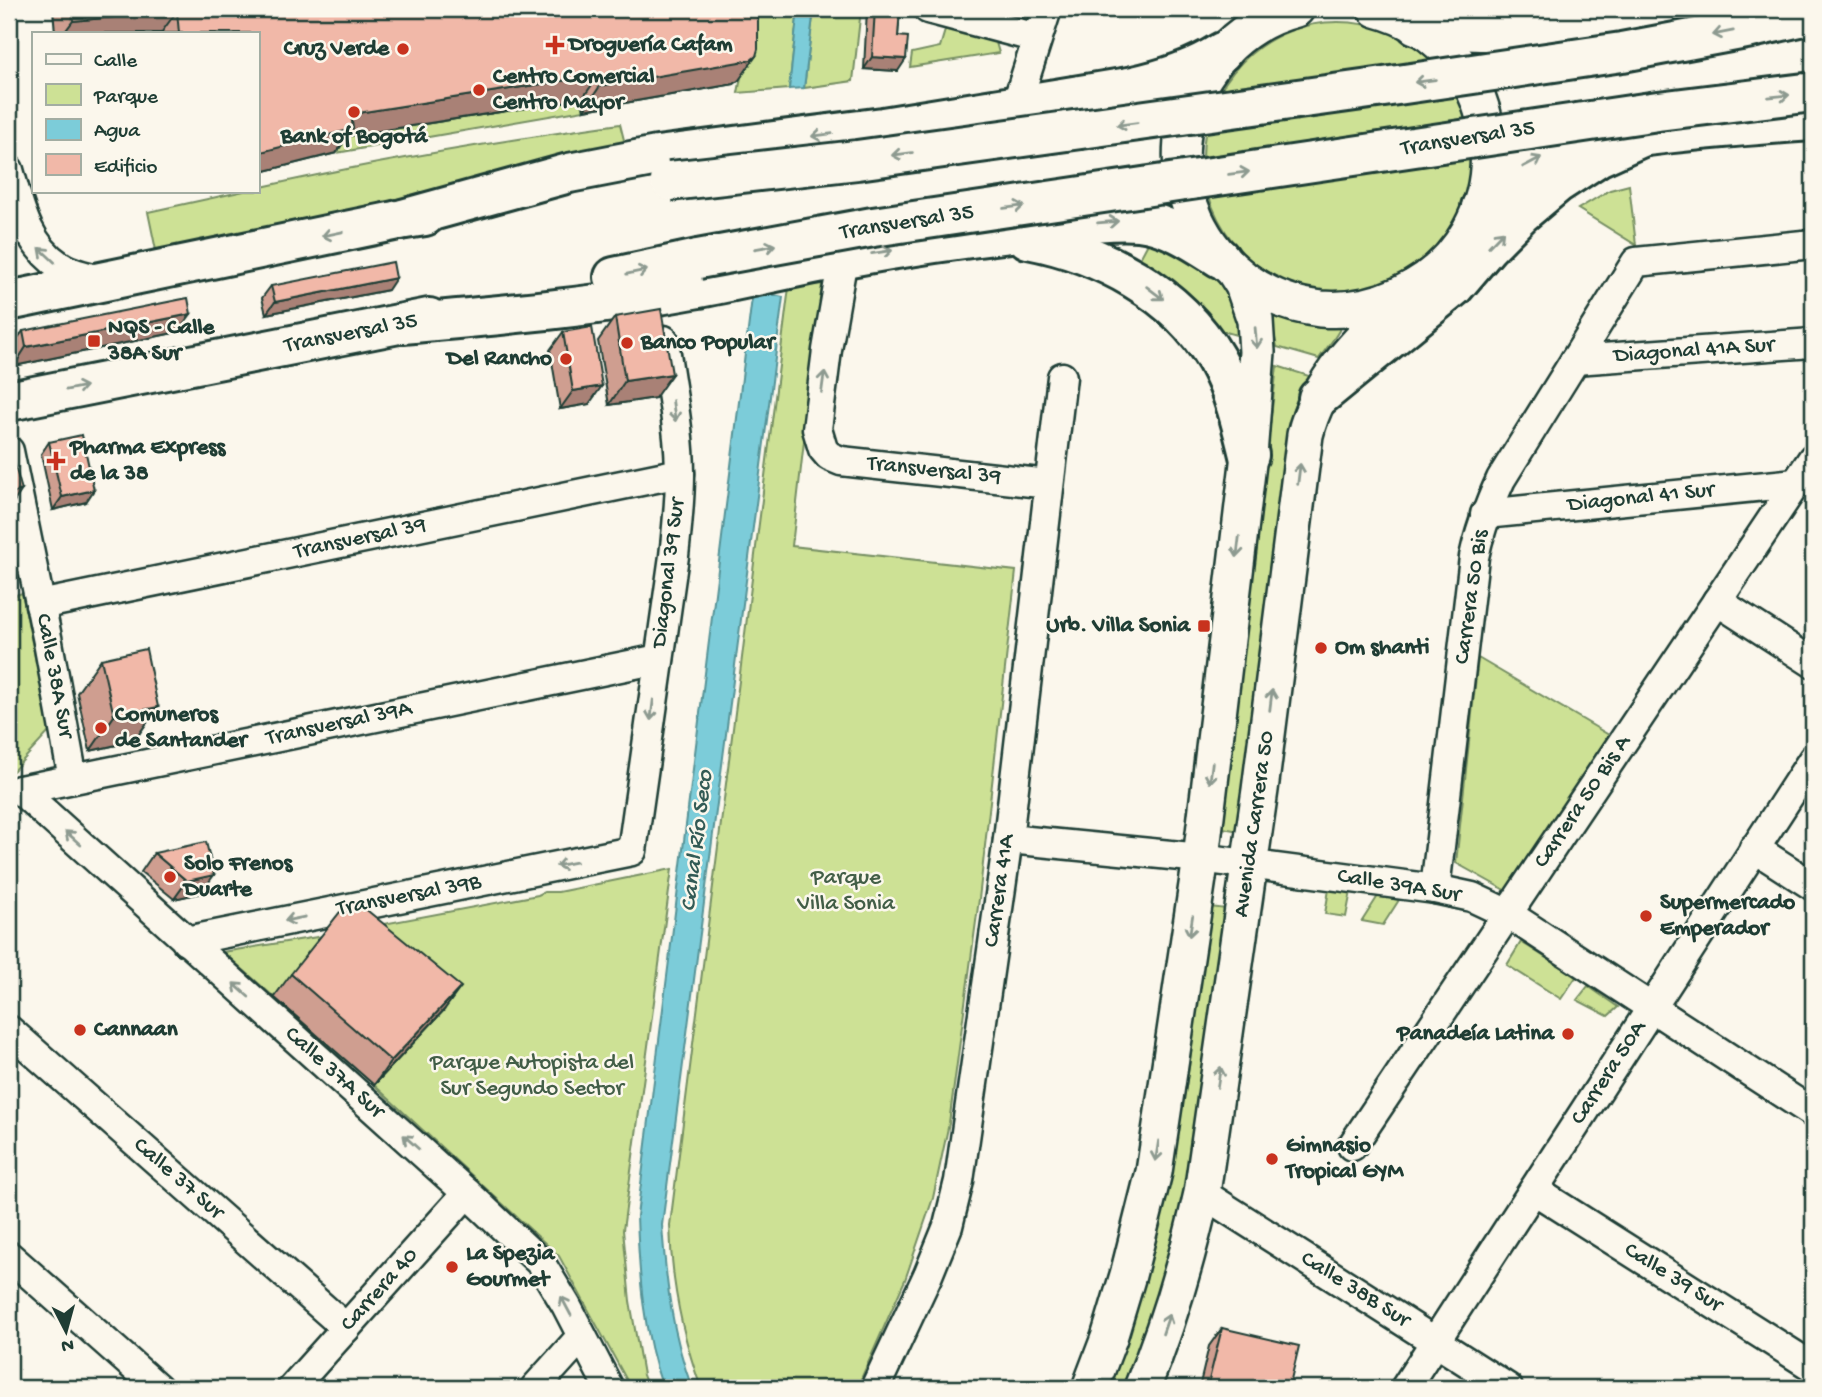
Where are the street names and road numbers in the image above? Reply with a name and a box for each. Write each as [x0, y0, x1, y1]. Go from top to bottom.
street label: Transversal 35 [1397, 115, 1537, 163]
street label: Transversal 35 [836, 199, 976, 247]
street label: Transversal 35 [280, 308, 420, 361]
street label: Diagonal 41A Sur [1611, 332, 1777, 370]
street label: Transversal 39 [864, 450, 1003, 492]
street label: Diagonal 41 Sur [1564, 477, 1717, 519]
street label: Diagonal 39 Sur [646, 495, 692, 651]
street label: Transversal 39 [289, 512, 429, 567]
street label: Carrera 50 Bis [1449, 527, 1495, 666]
street label: Calle 38A Sur [29, 612, 80, 742]
street label: Transversal 39A [262, 695, 416, 753]
street label: Avenida Carrera 50 [1229, 729, 1281, 919]
street label: Carrera 50 Bis A [1529, 729, 1638, 874]
street label: Carrera 41A [979, 832, 1021, 949]
street label: Calle 39A Sur [1335, 863, 1465, 909]
street label: Transversal 39B [333, 869, 485, 924]
street label: Carrera 50A [1565, 1015, 1653, 1130]
street label: Calle 37A Sur [278, 1021, 391, 1126]
street label: Calle 37 Sur [127, 1132, 230, 1227]
street label: Calle 39 Sur [1619, 1237, 1729, 1320]
street label: Carrera 40 [335, 1242, 425, 1338]
street label: Calle 38B Sur [1295, 1246, 1416, 1335]

